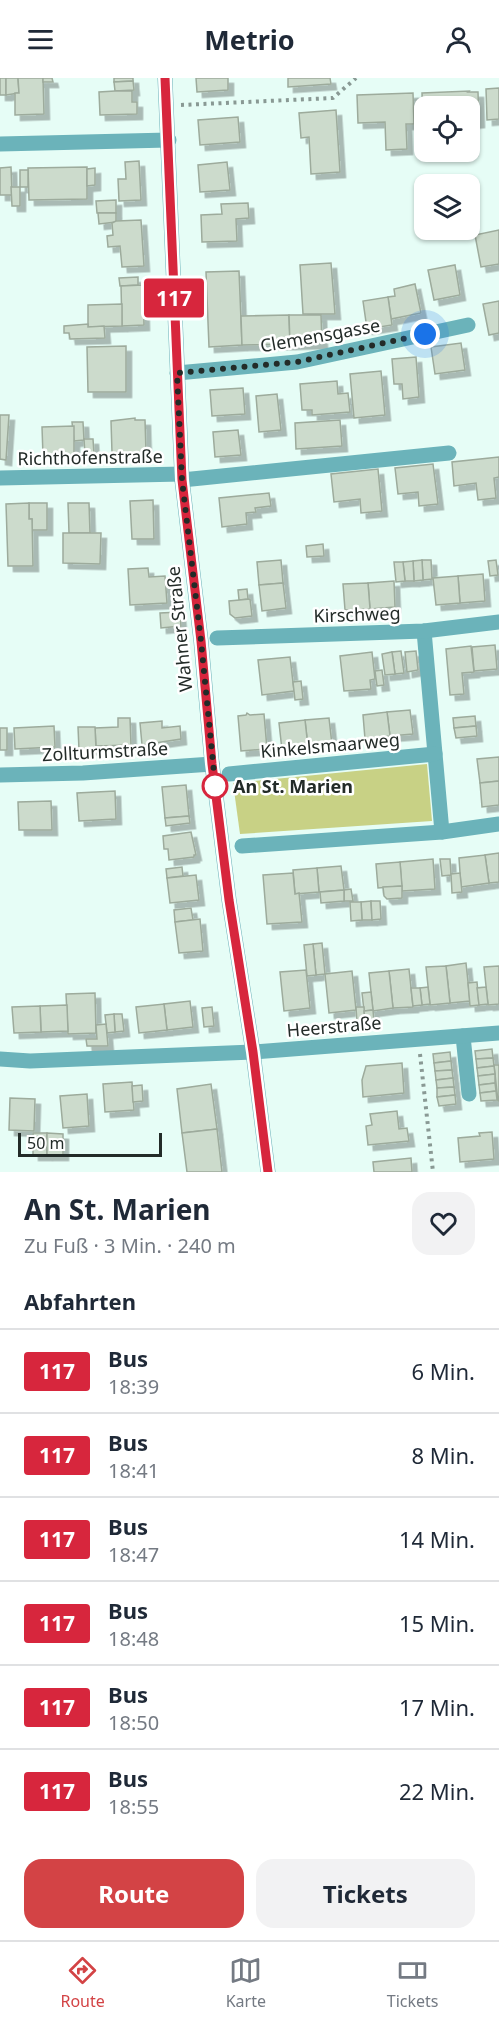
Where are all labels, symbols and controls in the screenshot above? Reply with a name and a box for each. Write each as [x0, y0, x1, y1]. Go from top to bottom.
text: Metrio [204, 21, 295, 58]
icon: menu [24, 23, 57, 56]
icon: person [442, 23, 475, 56]
map controls [414, 96, 480, 240]
button: locate [414, 96, 480, 162]
button: layers [414, 174, 480, 240]
line badge: 117 [140, 278, 208, 318]
text: 117 [156, 284, 192, 312]
street label: Clemensgasse [258, 313, 382, 357]
your location [410, 319, 440, 349]
street label: Richthofenstraße [17, 444, 163, 470]
street label: Wahner Straße [160, 565, 198, 693]
street label: Kirschweg [313, 600, 401, 628]
street label: Kinkelsmaarweg [259, 727, 401, 763]
street label: Zollturmstraße [41, 736, 169, 766]
marker: An St. Marien [202, 773, 228, 799]
place label: An St. Marien [233, 774, 353, 798]
street label: Heerstraße [286, 1010, 382, 1042]
scale bar [18, 1130, 162, 1158]
text: 50 m [27, 1132, 64, 1154]
text: An St. Marien [24, 1190, 211, 1228]
button: heart [412, 1192, 475, 1255]
text: Zu Fuß · 3 Min. · 240 m [24, 1232, 236, 1259]
text: Abfahrten [24, 1286, 136, 1316]
text: Bus [108, 1343, 148, 1373]
text: 6 Min. [412, 1356, 475, 1386]
text: 117 [39, 1357, 75, 1385]
text: 18:39 [108, 1373, 159, 1400]
text: Bus [108, 1427, 148, 1457]
text: 8 Min. [412, 1440, 475, 1470]
text: 117 [39, 1441, 75, 1469]
text: 18:41 [108, 1457, 159, 1484]
text: Bus [108, 1511, 148, 1541]
text: 14 Min. [399, 1524, 475, 1554]
text: 117 [39, 1525, 75, 1553]
text: 18:47 [108, 1541, 159, 1568]
text: Bus [108, 1595, 148, 1625]
text: 15 Min. [399, 1608, 475, 1638]
text: 117 [39, 1609, 75, 1637]
text: 18:48 [108, 1625, 159, 1652]
text: Bus [108, 1679, 148, 1709]
text: 17 Min. [399, 1692, 475, 1722]
text: 117 [39, 1693, 75, 1721]
text: 18:50 [108, 1709, 159, 1736]
text: Bus [108, 1763, 148, 1793]
text: 22 Min. [399, 1776, 475, 1806]
text: 117 [39, 1777, 75, 1805]
text: 18:55 [108, 1793, 159, 1820]
button: Route [24, 1859, 244, 1928]
button: Tickets [256, 1859, 475, 1928]
tab: Route [60, 1954, 105, 2012]
tab: Karte [226, 1954, 266, 2012]
tab: Tickets [387, 1954, 439, 2012]

